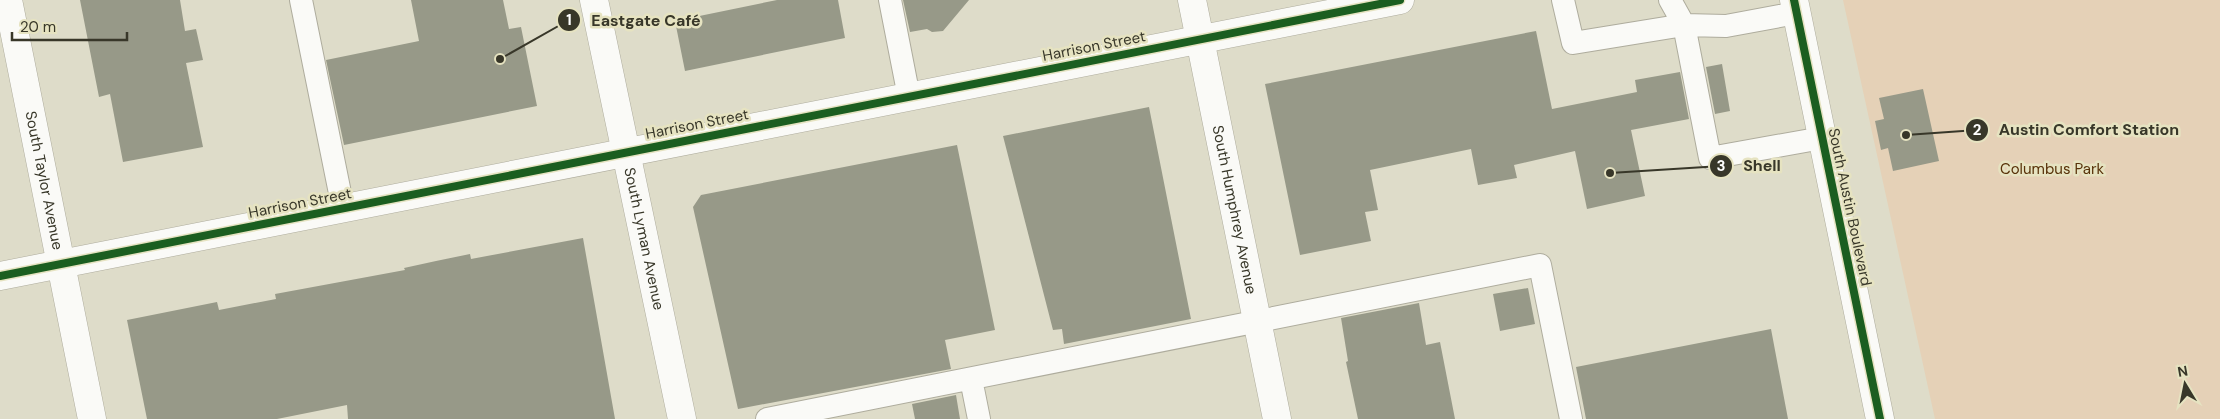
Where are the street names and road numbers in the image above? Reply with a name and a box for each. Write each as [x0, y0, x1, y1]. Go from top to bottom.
street label: Harrison Street [1041, 26, 1147, 66]
street label: Harrison Street [644, 104, 750, 144]
street label: South Taylor Avenue [20, 109, 68, 252]
street label: South Humphrey Avenue [1208, 124, 1261, 296]
street label: South Austin Boulevard [1823, 126, 1877, 288]
street label: South Lyman Avenue [619, 166, 669, 312]
street label: Harrison Street [247, 183, 353, 223]

